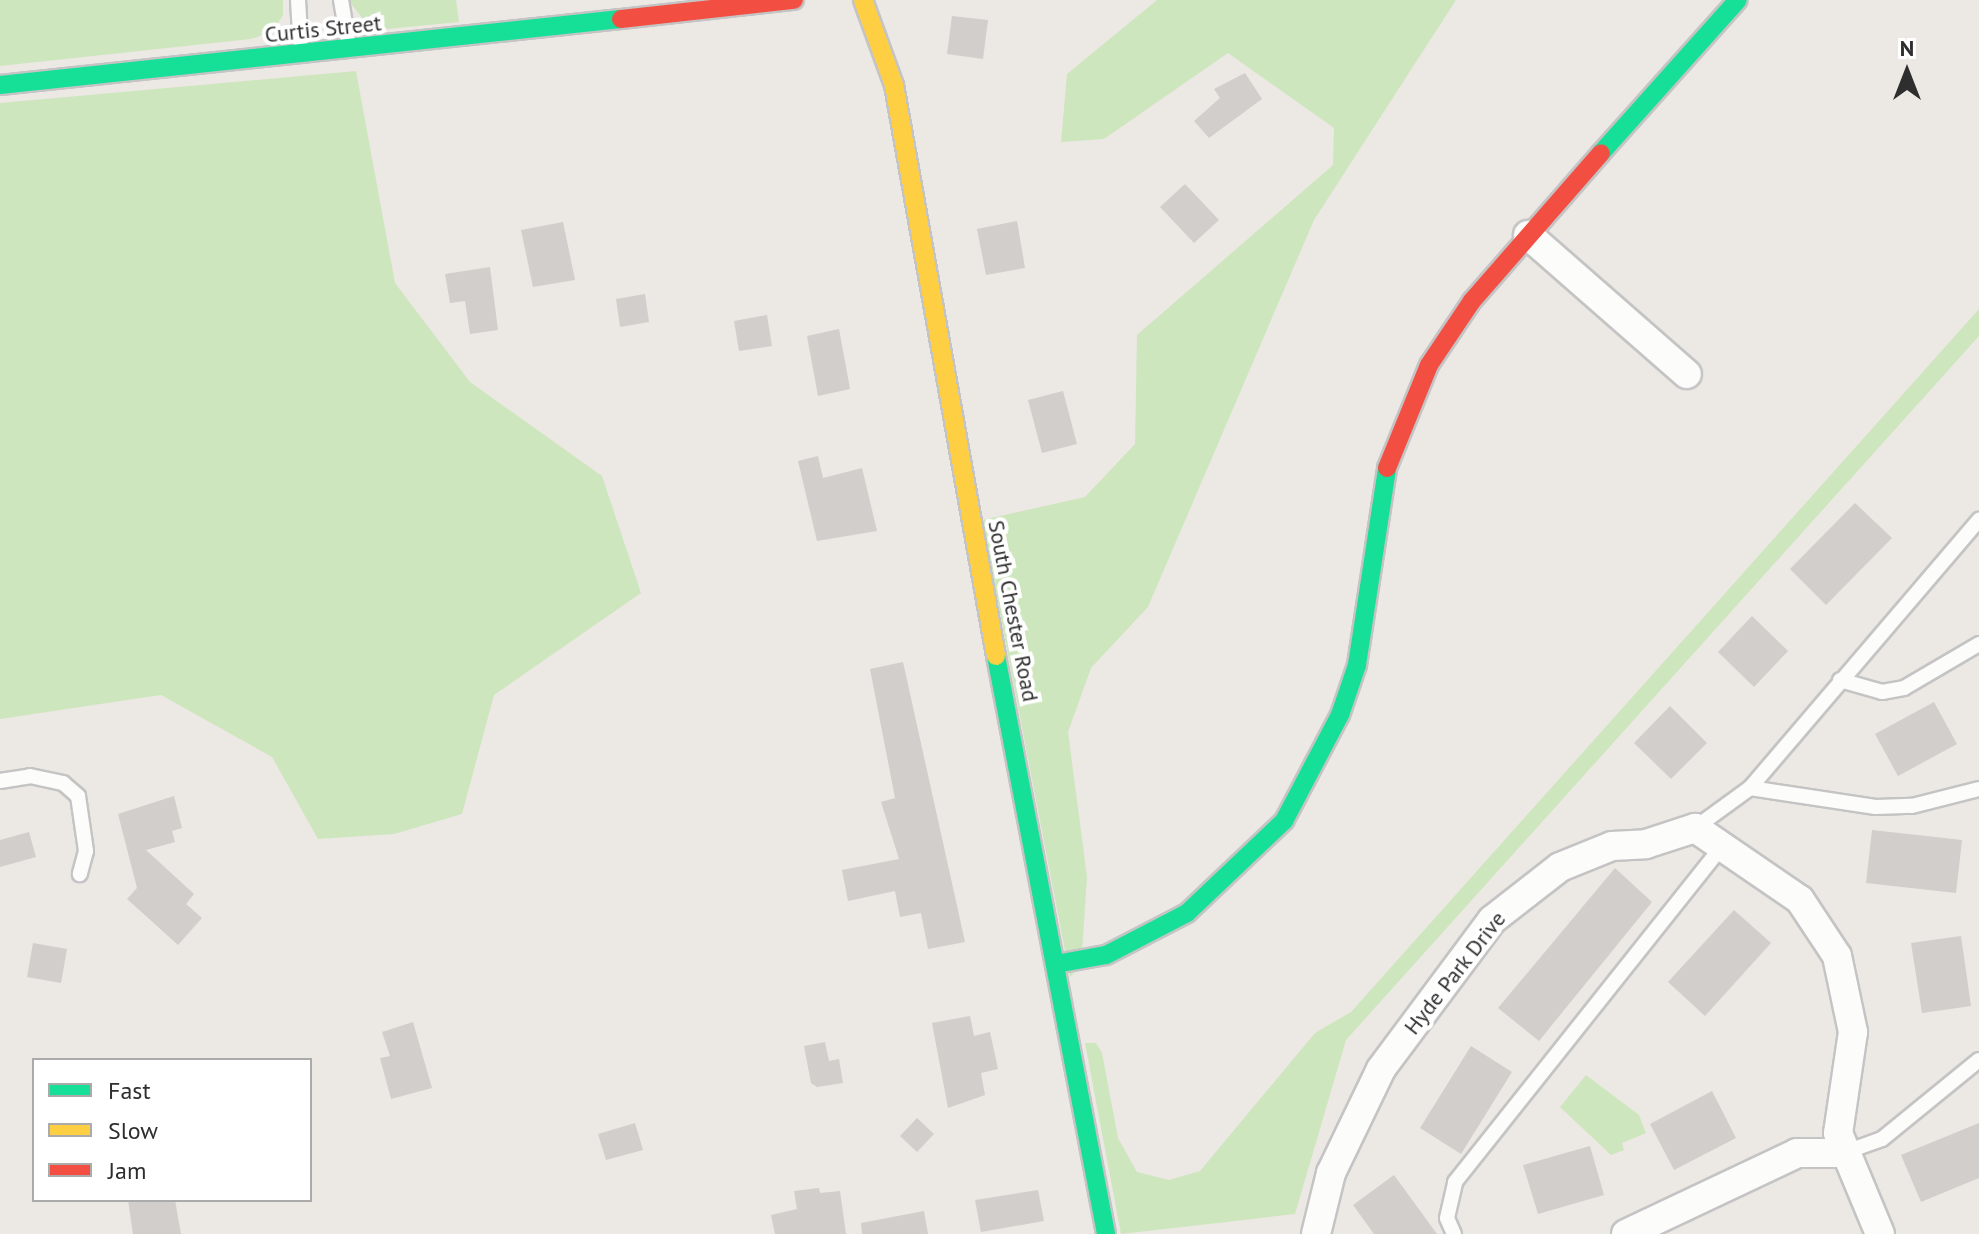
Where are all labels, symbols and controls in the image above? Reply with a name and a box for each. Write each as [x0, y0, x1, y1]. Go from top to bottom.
street label: Curtis Street [264, 10, 382, 48]
north arrow [1867, 32, 1947, 112]
text: N [1900, 34, 1914, 62]
street label: South Chester Road [982, 518, 1044, 704]
street label: Hyde Park Drive [1399, 906, 1511, 1040]
legend [32, 1058, 312, 1202]
text: Fast [108, 1075, 151, 1106]
text: Slow [108, 1115, 158, 1146]
text: Jam [108, 1155, 146, 1186]

